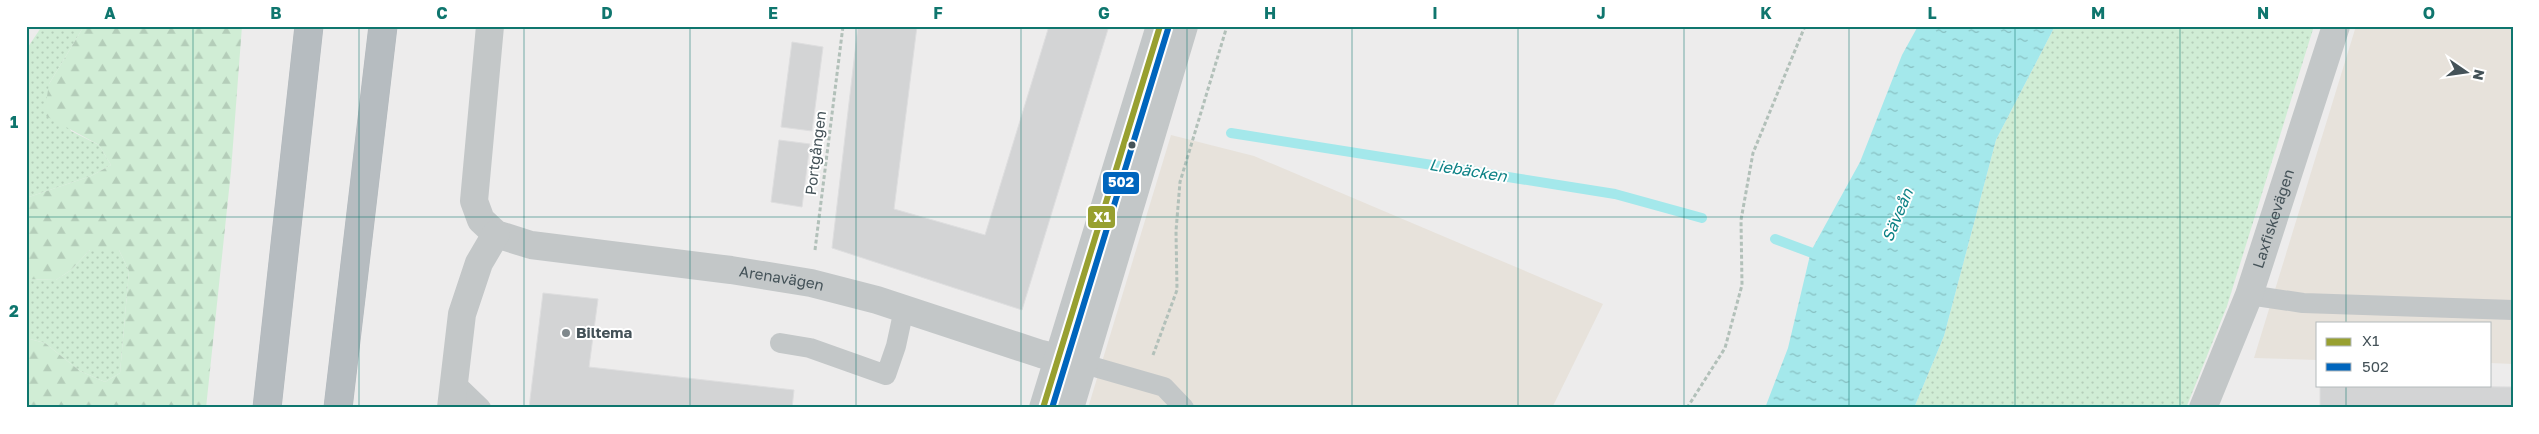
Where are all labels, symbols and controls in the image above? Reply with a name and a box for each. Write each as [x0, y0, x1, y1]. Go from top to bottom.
text: A [104, 3, 116, 23]
text: B [270, 3, 282, 23]
text: C [436, 3, 448, 23]
text: D [601, 3, 613, 23]
text: E [768, 3, 778, 23]
text: F [933, 3, 943, 23]
text: G [1098, 3, 1110, 23]
text: H [1264, 3, 1276, 23]
text: I [1432, 3, 1438, 23]
text: J [1596, 3, 1606, 23]
text: K [1760, 3, 1772, 23]
text: L [1927, 3, 1937, 23]
text: M [2091, 3, 2105, 23]
text: N [2257, 3, 2269, 23]
text: O [2423, 3, 2435, 23]
north arrow [2442, 48, 2492, 98]
text: N [2470, 68, 2489, 82]
street label: Portgången [801, 110, 829, 196]
text: 1 [10, 112, 18, 132]
unlabelled marker [1127, 140, 1137, 150]
water label: Liebäcken [1428, 154, 1509, 186]
street label: Laxfiskevägen [2248, 167, 2297, 270]
line badge: 502 [1102, 171, 1140, 195]
text: 502 [1108, 173, 1135, 190]
water label: Säveån [1877, 184, 1918, 245]
line badge: X1 [1087, 205, 1116, 229]
text: X1 [1093, 208, 1111, 225]
street label: Arenavägen [738, 261, 826, 294]
text: 2 [9, 301, 19, 321]
legend [2316, 322, 2492, 386]
place label: Biltema [576, 323, 632, 341]
marker: Biltema [560, 327, 572, 339]
text: X1 [2362, 331, 2379, 349]
text: 502 [2362, 357, 2389, 375]

